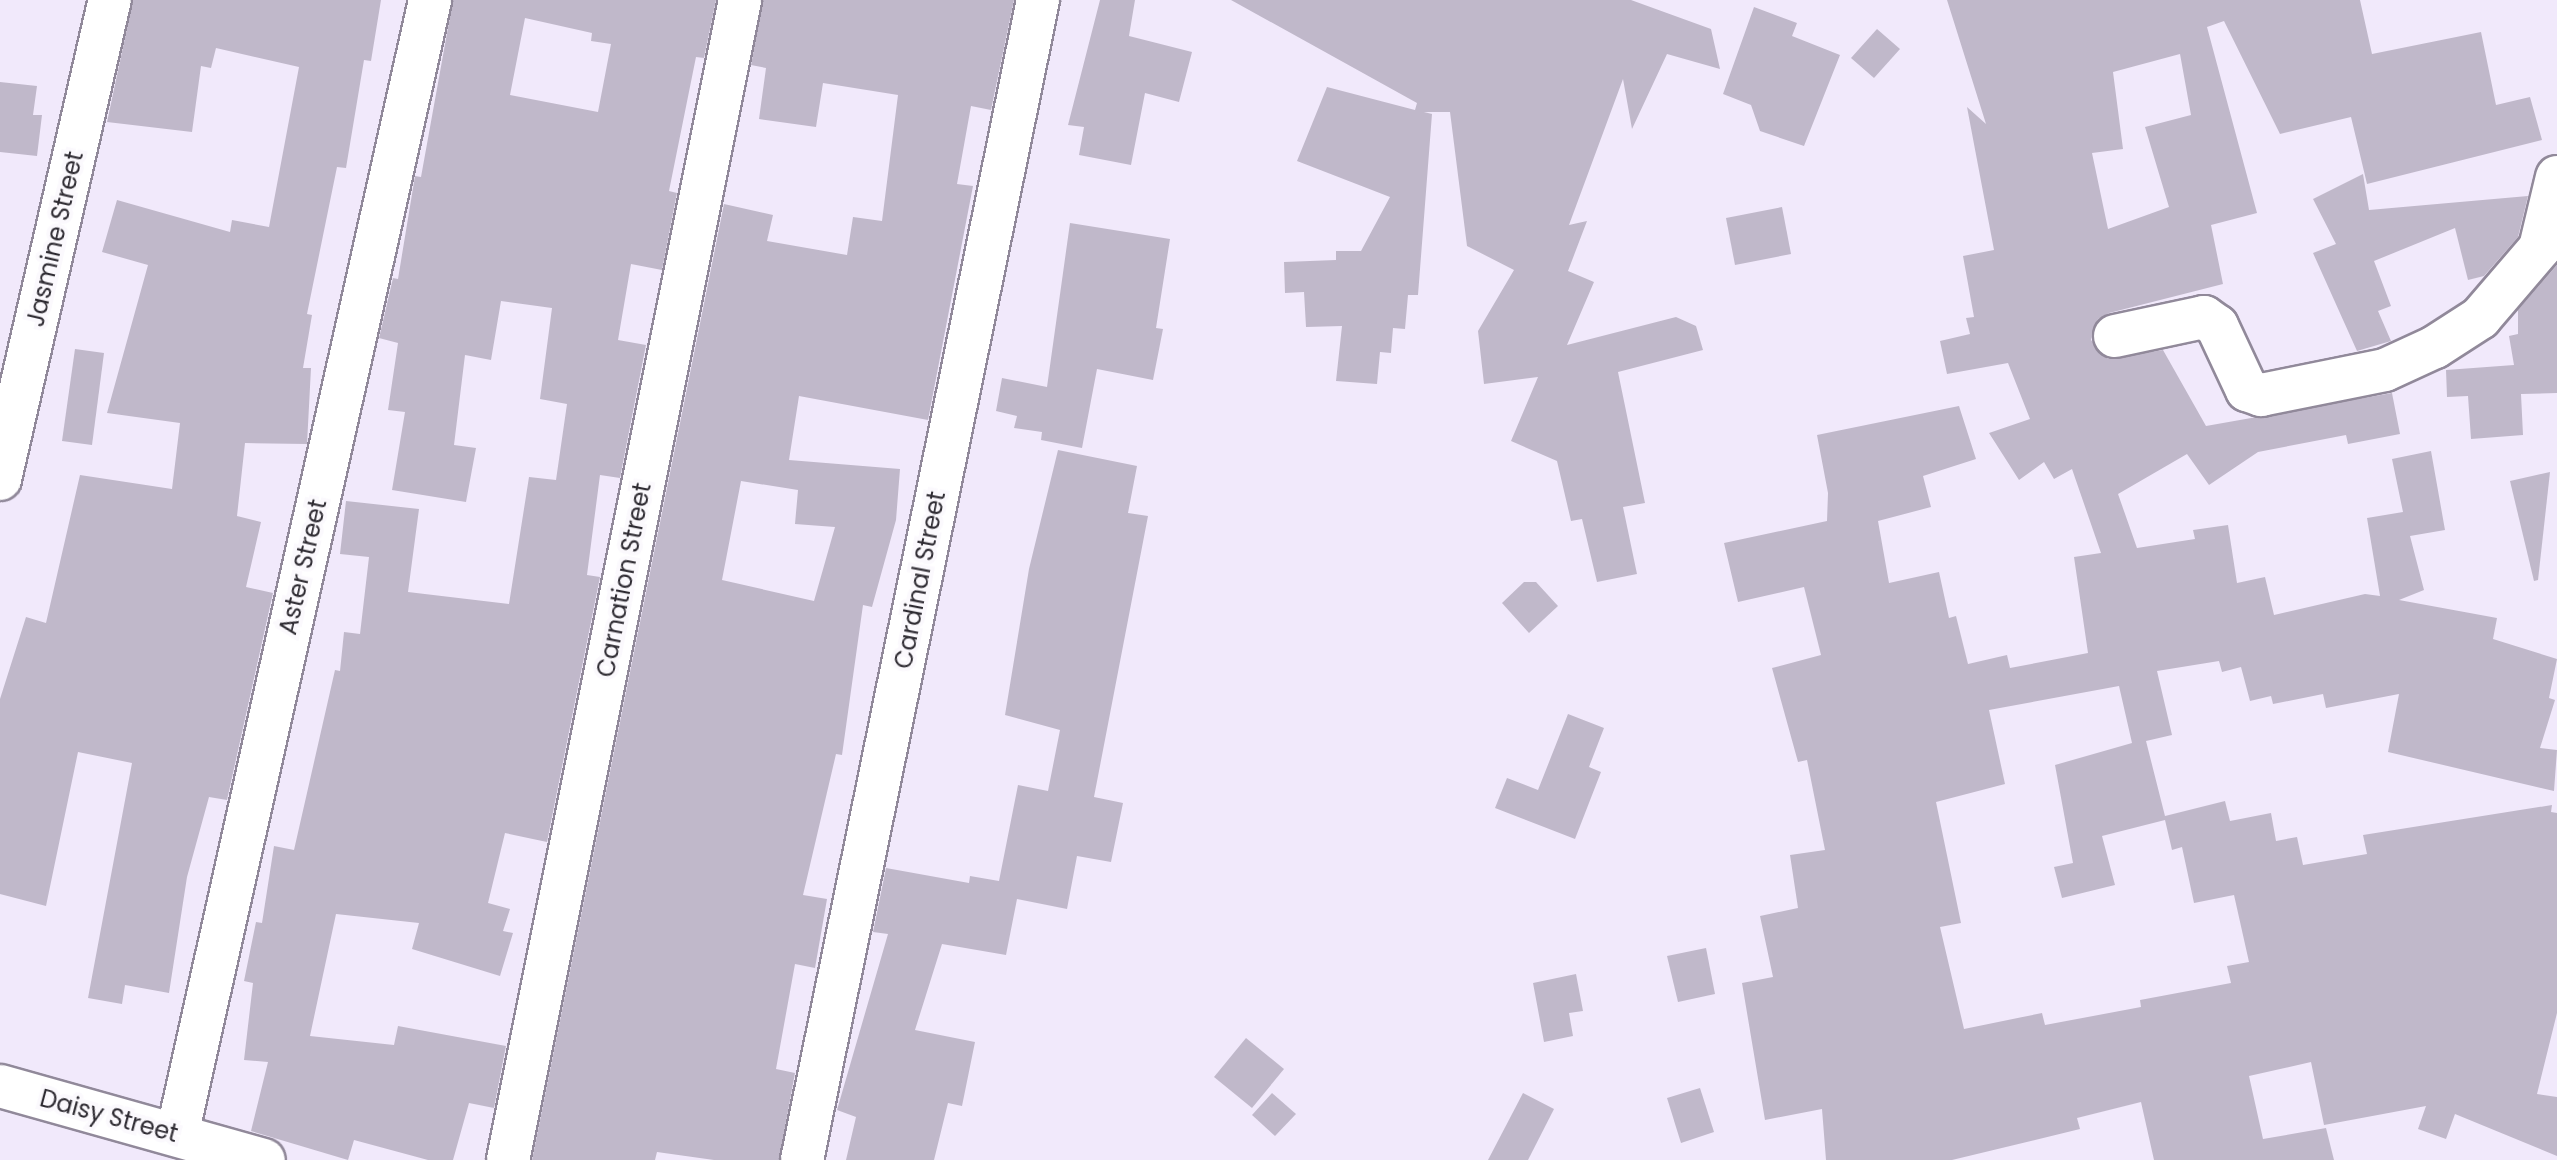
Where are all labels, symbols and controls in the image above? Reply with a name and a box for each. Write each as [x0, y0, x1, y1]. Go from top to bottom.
street label: Jasmine Street [21, 149, 89, 329]
street label: Carnation Street [591, 480, 657, 680]
street label: Cardinal Street [889, 489, 951, 671]
street label: Aster Street [273, 497, 333, 637]
street label: Daisy Street [37, 1084, 181, 1148]

